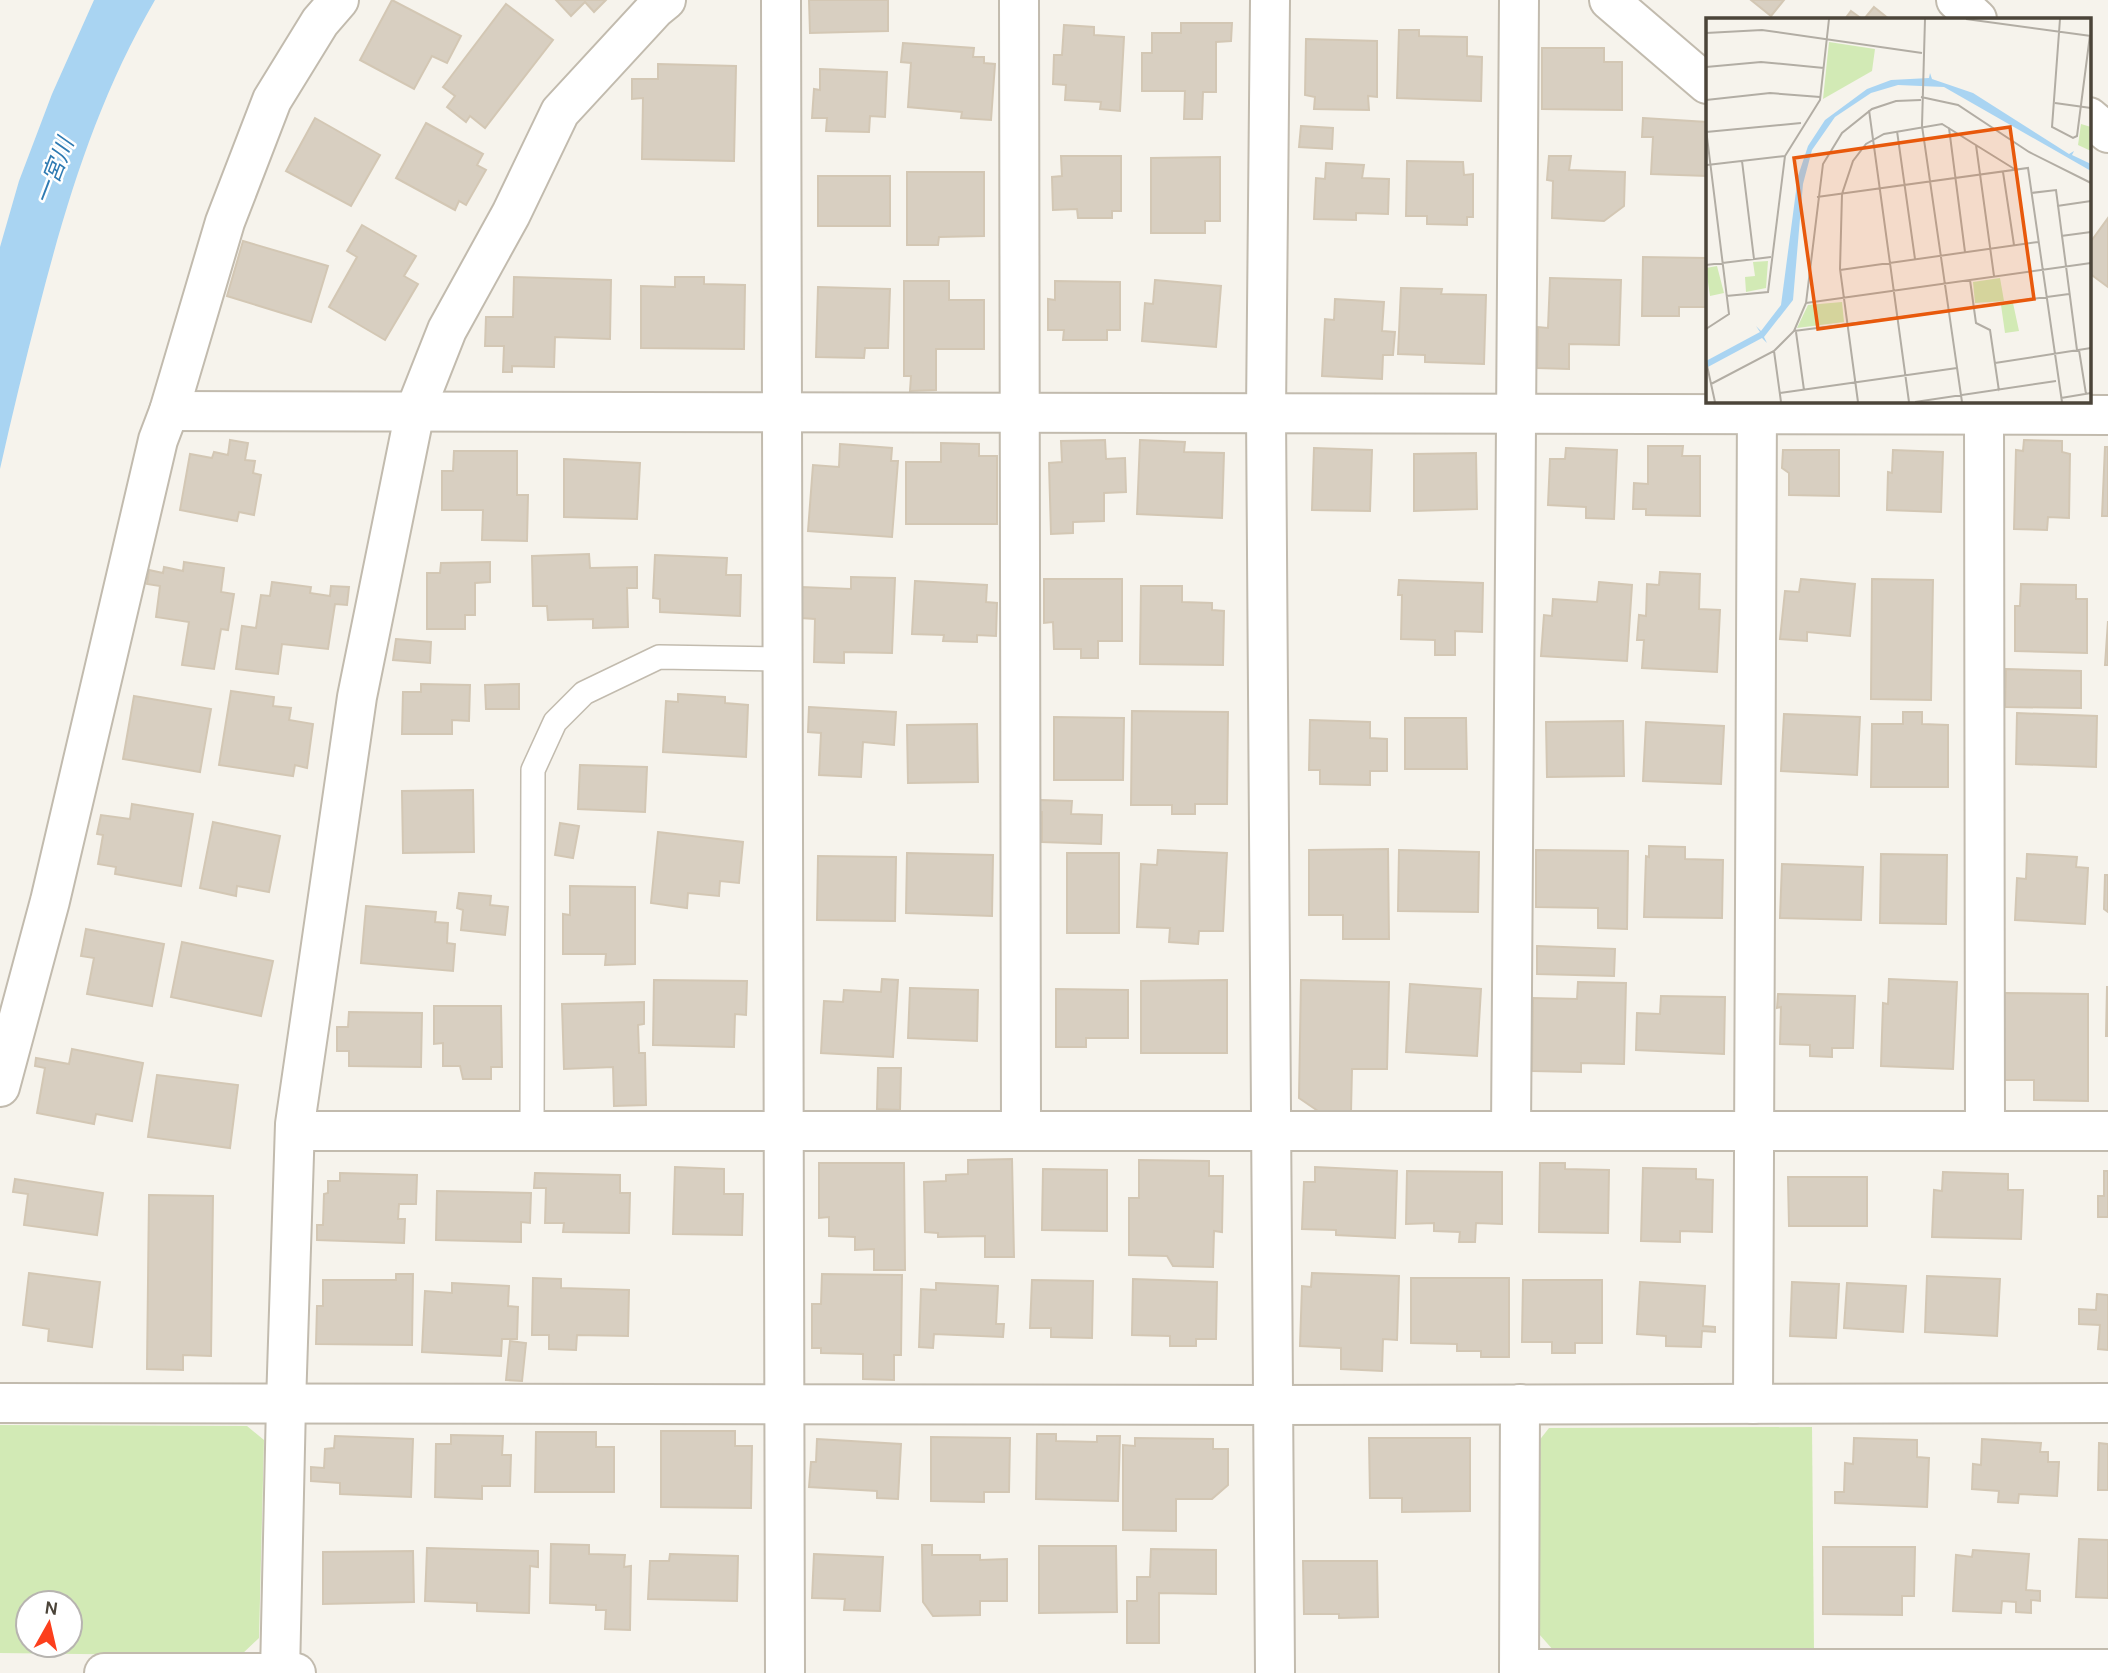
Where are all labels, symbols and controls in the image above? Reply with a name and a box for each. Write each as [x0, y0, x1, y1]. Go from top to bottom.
inset map [1706, 18, 2090, 402]
water label: 一宮川 [29, 131, 81, 208]
north arrow [14, 1589, 84, 1659]
text: N [43, 1596, 60, 1620]

